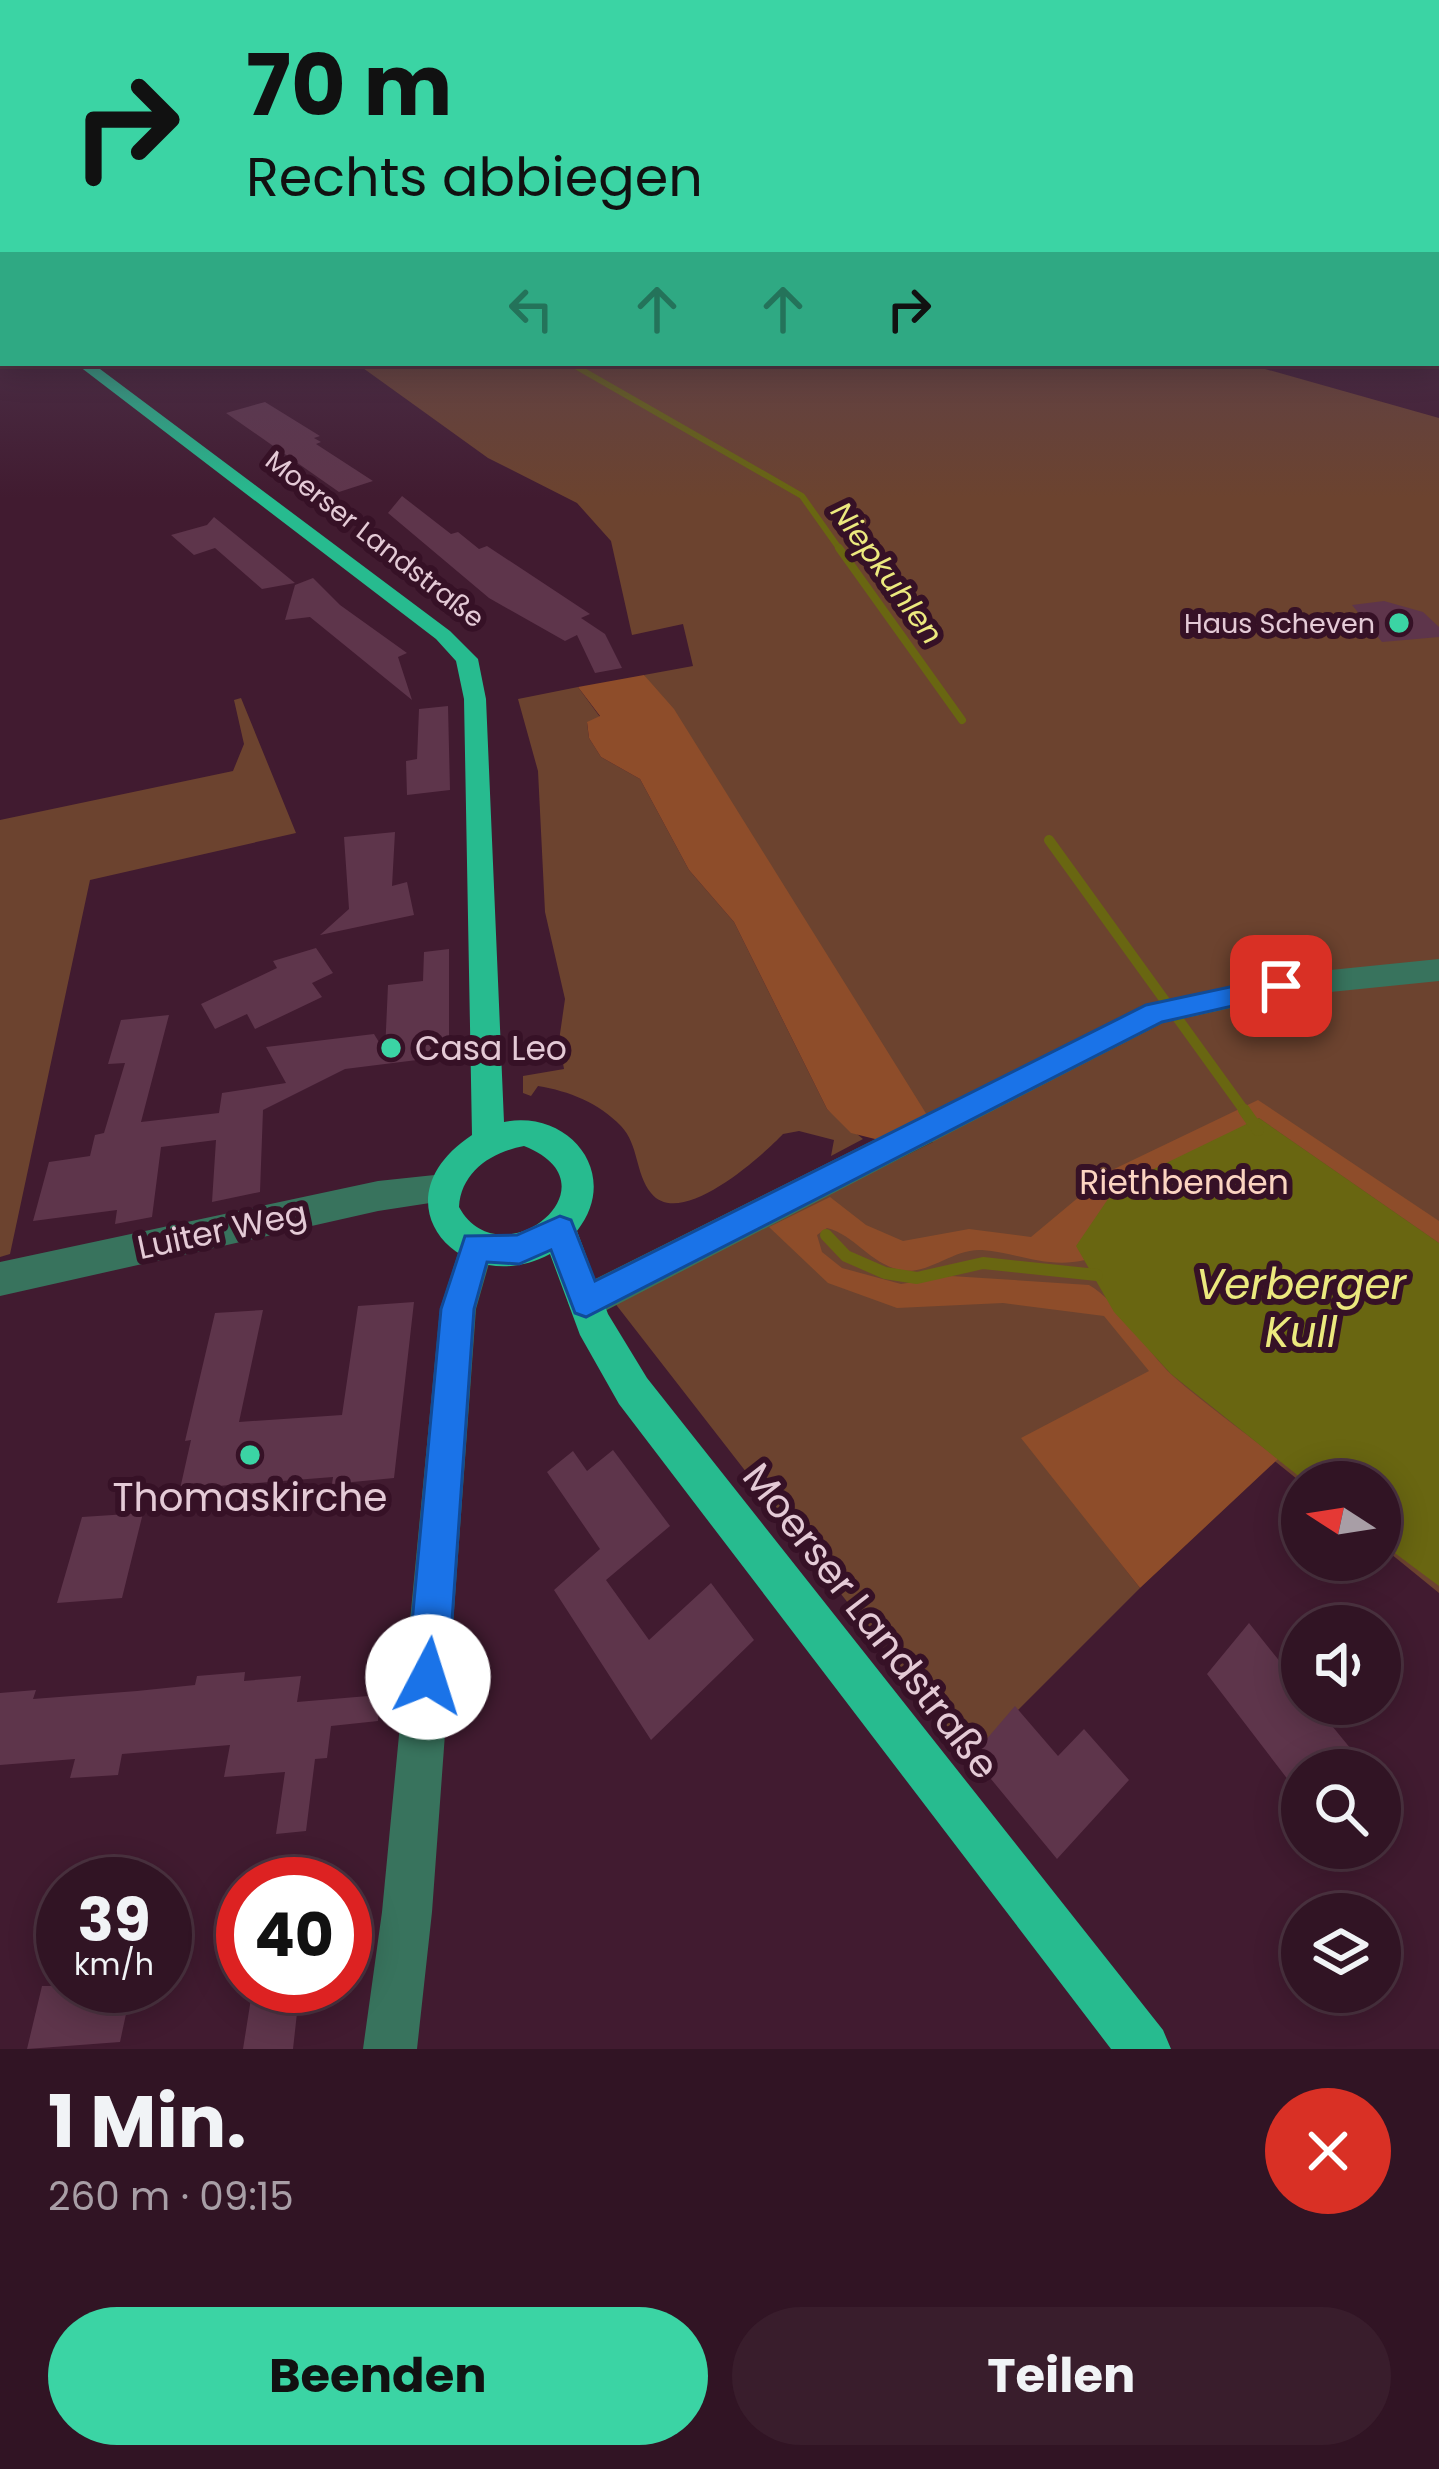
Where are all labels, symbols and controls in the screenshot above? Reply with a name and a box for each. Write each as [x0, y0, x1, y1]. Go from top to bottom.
text: 70 m [246, 27, 452, 144]
icon: right [48, 48, 204, 204]
text: Rechts abbiegen [246, 139, 703, 215]
icon: left [498, 276, 564, 342]
icon: ahead [624, 276, 690, 342]
icon: ahead [750, 276, 816, 342]
icon: right [876, 276, 942, 342]
street label: Moerser Landstraße [258, 442, 492, 636]
water label: Niepkuhlen [821, 493, 953, 653]
place label: Haus Scheven [1184, 605, 1375, 642]
marker: Haus Scheven [1386, 610, 1412, 636]
pin [1230, 935, 1332, 1037]
icon: arrive [1248, 953, 1314, 1019]
place label: Casa Leo [415, 1025, 567, 1072]
marker: Casa Leo [378, 1035, 404, 1061]
park label: Riethbenden [1079, 1159, 1289, 1206]
street label: Luiter Weg [133, 1189, 311, 1271]
water label: Verberger Kull [1196, 1255, 1407, 1362]
marker: Thomaskirche [237, 1442, 263, 1468]
street label: Moerser Landstraße [730, 1451, 1012, 1791]
north arrow [1281, 1461, 1401, 1581]
map controls [1281, 1461, 1401, 2013]
place label: Thomaskirche [113, 1470, 387, 1525]
button: sound [1281, 1605, 1401, 1725]
position arrow [365, 1614, 491, 1740]
button: search [1281, 1749, 1401, 1869]
speed limit sign: 40 [216, 1857, 372, 2013]
text: 39 [77, 1878, 151, 1962]
button: layers [1281, 1893, 1401, 2013]
text: km/h [74, 1943, 154, 1986]
text: 1 Min. [48, 2071, 247, 2172]
button: close [1265, 2088, 1391, 2214]
text: 260 m · 09:15 [48, 2169, 294, 2224]
button: Beenden [48, 2307, 708, 2445]
button: Teilen [732, 2307, 1391, 2445]

